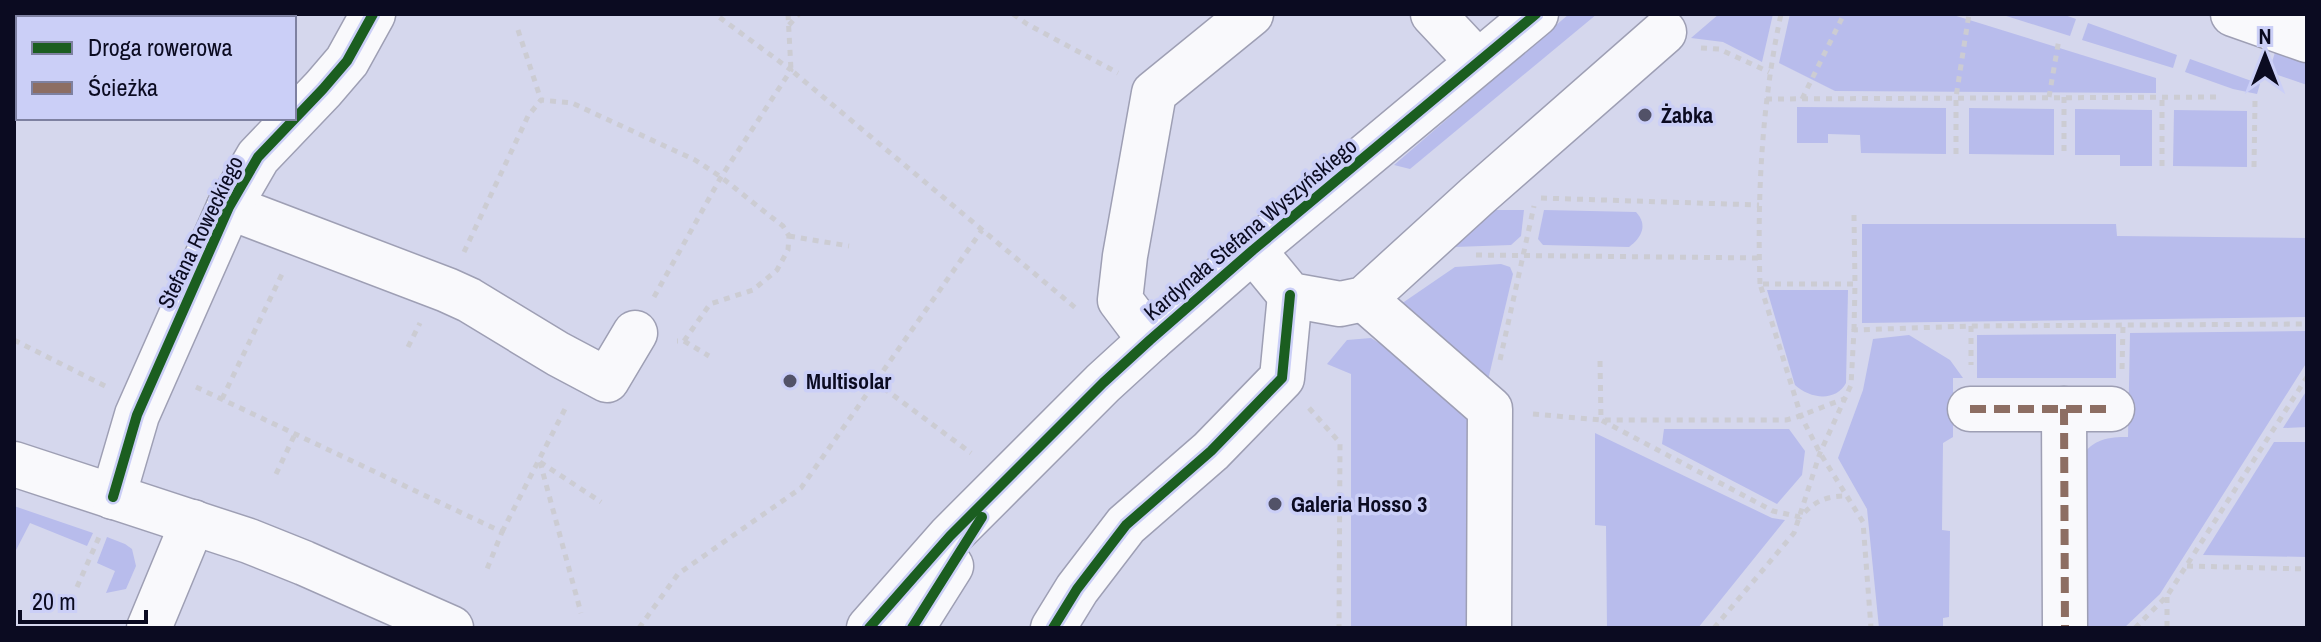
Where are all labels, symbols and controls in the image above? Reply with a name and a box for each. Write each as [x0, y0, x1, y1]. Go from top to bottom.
legend [16, 16, 296, 120]
north arrow [2225, 16, 2305, 96]
text: N [2258, 21, 2272, 51]
text: Droga rowerowa [88, 31, 232, 63]
text: Ścieżka [88, 71, 158, 103]
place label: Żabka [1661, 100, 1713, 130]
marker: Żabka [1636, 106, 1654, 124]
street label: Kardynała Stefana Wyszyńskiego [1137, 131, 1363, 327]
street label: Stefana Roweckiego [150, 151, 250, 313]
place label: Multisolar [806, 366, 891, 396]
marker: Multisolar [781, 372, 799, 390]
place label: Galeria Hosso 3 [1291, 489, 1427, 519]
marker: Galeria Hosso 3 [1266, 495, 1284, 513]
scale bar [20, 574, 146, 624]
text: 20 m [32, 585, 76, 617]

